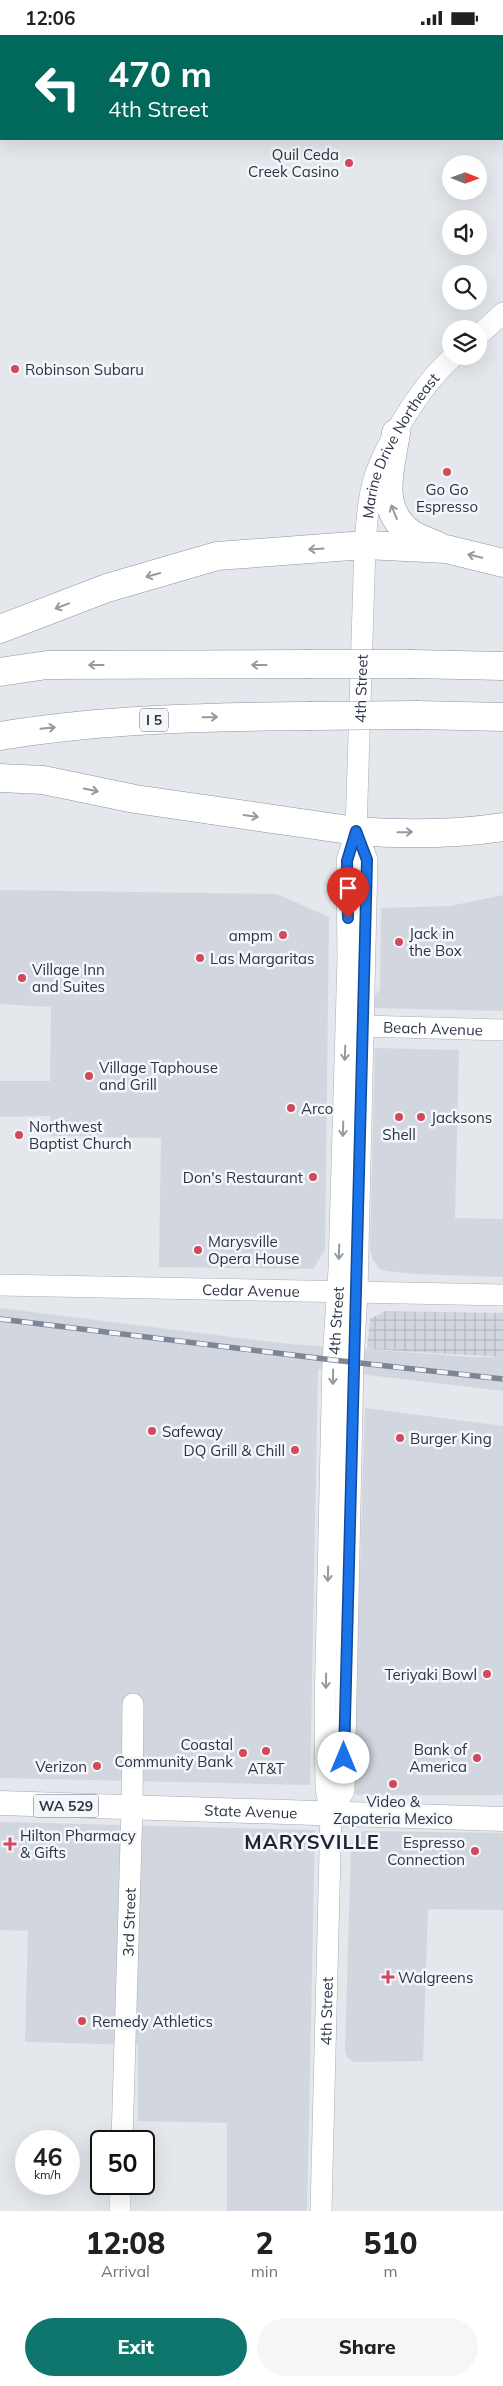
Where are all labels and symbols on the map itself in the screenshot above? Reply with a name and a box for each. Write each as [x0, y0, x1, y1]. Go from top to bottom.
place label: Quil Ceda Creek Casino [248, 145, 339, 181]
north arrow [442, 155, 488, 200]
marker: Quil Ceda Creek Casino [343, 157, 355, 169]
place label: Robinson Subaru [25, 360, 144, 379]
marker: Robinson Subaru [9, 363, 21, 375]
street label: Marine Drive Northeast [358, 369, 443, 519]
marker: Go Go Espresso [441, 466, 453, 478]
place label: Go Go Espresso [416, 480, 478, 516]
one-way arrow [389, 505, 398, 521]
one-way arrow [308, 544, 324, 553]
one-way arrow [467, 551, 483, 560]
one-way arrow [146, 570, 162, 580]
one-way arrow [55, 601, 70, 611]
street label: 4th Street [350, 654, 371, 723]
one-way arrow [89, 660, 105, 670]
one-way arrow [251, 660, 268, 670]
road number: I 5 [140, 709, 168, 731]
one-way arrow [202, 712, 218, 721]
one-way arrow [40, 723, 56, 733]
one-way arrow [82, 786, 98, 795]
one-way arrow [243, 811, 259, 821]
one-way arrow [396, 827, 413, 837]
pin [327, 867, 369, 918]
place label: Jack in the Box [409, 924, 462, 960]
place label: ampm [229, 926, 273, 945]
marker: ampm [277, 929, 289, 941]
marker: Jack in the Box [393, 936, 405, 948]
place label: Las Margaritas [210, 949, 315, 968]
marker: Las Margaritas [194, 952, 206, 964]
place label: Village Inn and Suites [32, 960, 105, 996]
marker: Village Inn and Suites [16, 972, 28, 984]
street label: Beach Avenue [383, 1017, 483, 1039]
one-way arrow [340, 1044, 350, 1060]
place label: Village Taphouse and Grill [99, 1058, 218, 1094]
marker: Village Taphouse and Grill [83, 1070, 95, 1082]
place label: Arco [301, 1099, 333, 1118]
marker: Arco [285, 1102, 297, 1114]
place label: Jacksons [431, 1108, 492, 1127]
marker: Shell [393, 1111, 405, 1123]
marker: Jacksons [415, 1111, 427, 1123]
place label: Northwest Baptist Church [29, 1117, 132, 1153]
one-way arrow [338, 1120, 347, 1136]
place label: Shell [382, 1125, 416, 1144]
marker: Northwest Baptist Church [13, 1129, 25, 1141]
place label: Don's Restaurant [183, 1168, 303, 1187]
marker: Don's Restaurant [307, 1171, 319, 1183]
place label: Marysville Opera House [208, 1232, 299, 1268]
marker: Marysville Opera House [192, 1244, 204, 1256]
one-way arrow [334, 1244, 344, 1260]
street label: Cedar Avenue [202, 1280, 300, 1300]
street label: 4th Street [324, 1286, 347, 1356]
one-way arrow [328, 1368, 338, 1385]
place label: Safeway [162, 1422, 223, 1441]
marker: Safeway [146, 1425, 158, 1437]
place label: Burger King [410, 1429, 492, 1448]
marker: Burger King [394, 1432, 406, 1444]
place label: DQ Grill & Chill [184, 1441, 285, 1460]
marker: DQ Grill & Chill [289, 1444, 301, 1456]
one-way arrow [323, 1566, 333, 1582]
place label: Teriyaki Bowl [385, 1665, 477, 1684]
marker: Teriyaki Bowl [481, 1668, 493, 1680]
one-way arrow [321, 1673, 330, 1689]
position arrow [317, 1731, 369, 1783]
place label: Coastal Community Bank [114, 1735, 233, 1771]
place label: Bank of America [409, 1740, 468, 1776]
marker: AT&T [260, 1745, 272, 1757]
marker: Coastal Community Bank [237, 1747, 249, 1759]
marker: Bank of America [471, 1752, 483, 1764]
place label: Verizon [35, 1757, 87, 1776]
place label: AT&T [247, 1759, 285, 1778]
marker: Verizon [91, 1760, 103, 1772]
marker: Video & Zapateria Mexico [387, 1778, 399, 1790]
place label: Video & Zapateria Mexico [333, 1792, 453, 1828]
road number: WA 529 [34, 1795, 98, 1817]
street label: State Avenue [204, 1800, 298, 1822]
place label: Hilton Pharmacy & Gifts [20, 1826, 136, 1862]
district label: MARYSVILLE [244, 1829, 380, 1854]
place label: Espresso Connection [387, 1833, 465, 1869]
marker: Hilton Pharmacy & Gifts [4, 1838, 16, 1850]
marker: Espresso Connection [469, 1845, 481, 1857]
street label: 3rd Street [118, 1887, 139, 1957]
place label: Walgreens [398, 1968, 473, 1987]
marker: Walgreens [382, 1971, 394, 1983]
street label: 4th Street [316, 1977, 336, 2046]
place label: Remedy Athletics [92, 2012, 213, 2031]
marker: Remedy Athletics [76, 2015, 88, 2027]
speed limit sign: 50 [90, 2130, 155, 2195]

